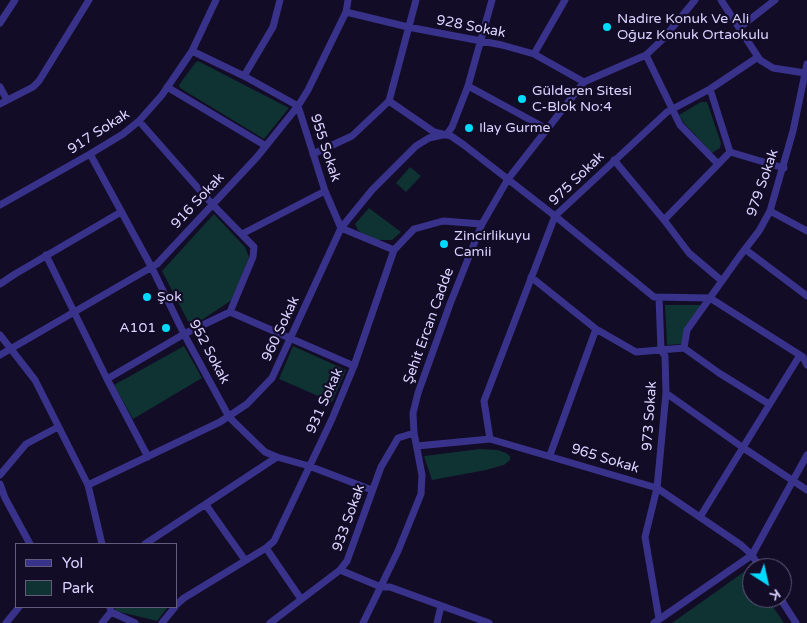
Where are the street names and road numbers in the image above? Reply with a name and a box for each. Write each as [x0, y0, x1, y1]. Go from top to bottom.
street label: 928 Sokak [435, 12, 507, 42]
street label: 917 Sokak [65, 106, 133, 158]
street label: 955 Sokak [306, 112, 344, 184]
street label: 979 Sokak [744, 147, 782, 219]
street label: 975 Sokak [546, 149, 608, 209]
street label: 916 Sokak [168, 170, 228, 232]
street label: Şehit Ercan Cadde [400, 266, 458, 386]
street label: 960 Sokak [259, 294, 303, 364]
street label: 952 Sokak [185, 317, 233, 387]
street label: 931 Sokak [303, 366, 347, 436]
street label: 973 Sokak [639, 380, 661, 452]
street label: 965 Sokak [569, 441, 641, 477]
street label: 933 Sokak [329, 482, 369, 554]

